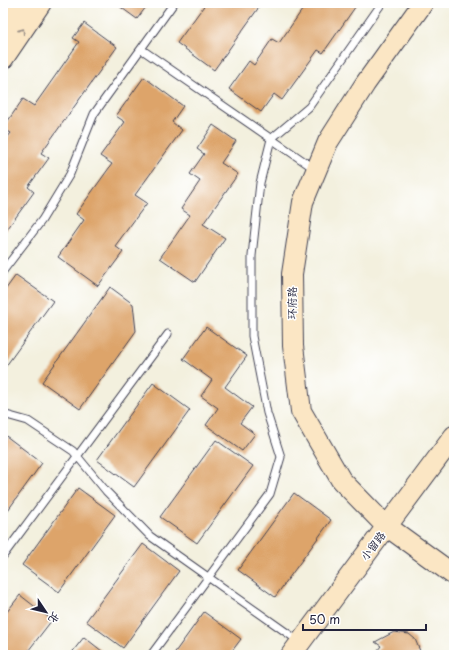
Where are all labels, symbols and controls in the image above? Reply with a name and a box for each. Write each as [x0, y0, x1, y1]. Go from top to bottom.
one-way arrow [17, 28, 25, 35]
street label: 环府路 [283, 287, 300, 320]
street label: 小留路 [356, 527, 389, 564]
north arrow [26, 592, 66, 632]
scale bar [303, 606, 426, 632]
text: 北 [44, 609, 65, 627]
text: 50 m [309, 610, 340, 628]

